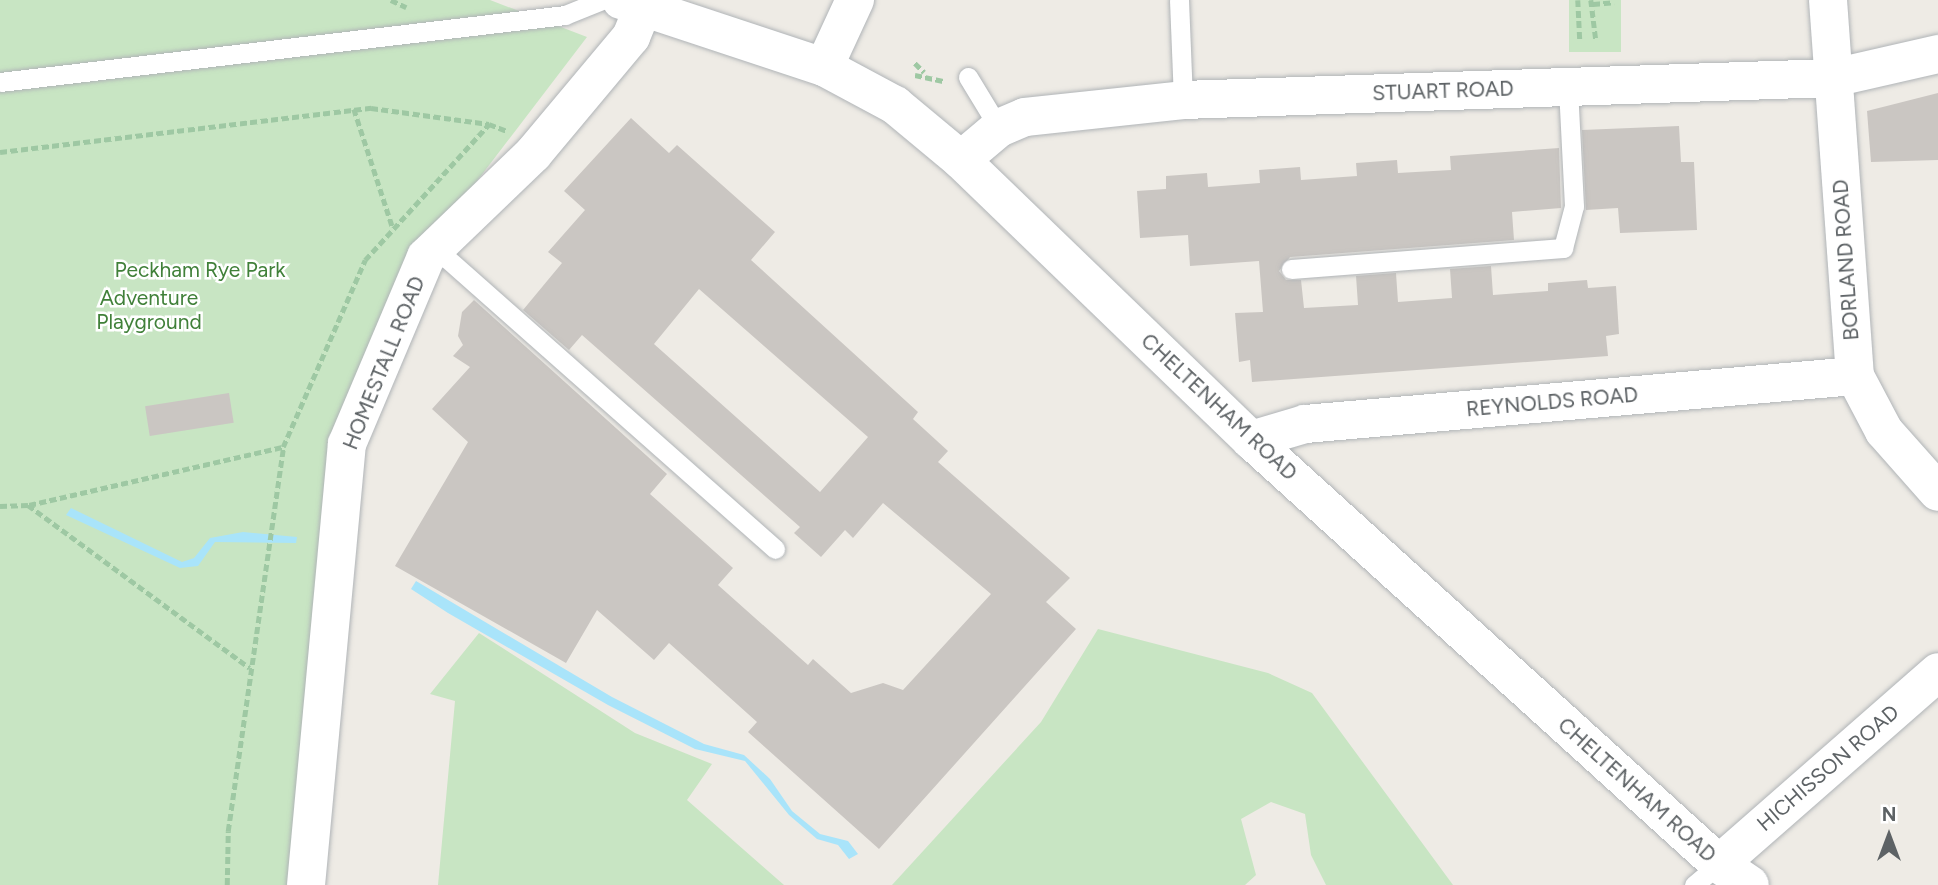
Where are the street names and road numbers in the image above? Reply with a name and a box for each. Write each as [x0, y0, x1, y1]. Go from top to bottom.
street label: STUART ROAD [1372, 76, 1514, 106]
street label: BORLAND ROAD [1828, 179, 1864, 341]
street label: HOMESTALL ROAD [338, 273, 430, 453]
street label: CHELTENHAM ROAD [1136, 328, 1302, 486]
street label: REYNOLDS ROAD [1465, 382, 1639, 422]
street label: HICHISSON ROAD [1752, 700, 1904, 836]
street label: CHELTENHAM ROAD [1553, 712, 1721, 868]

